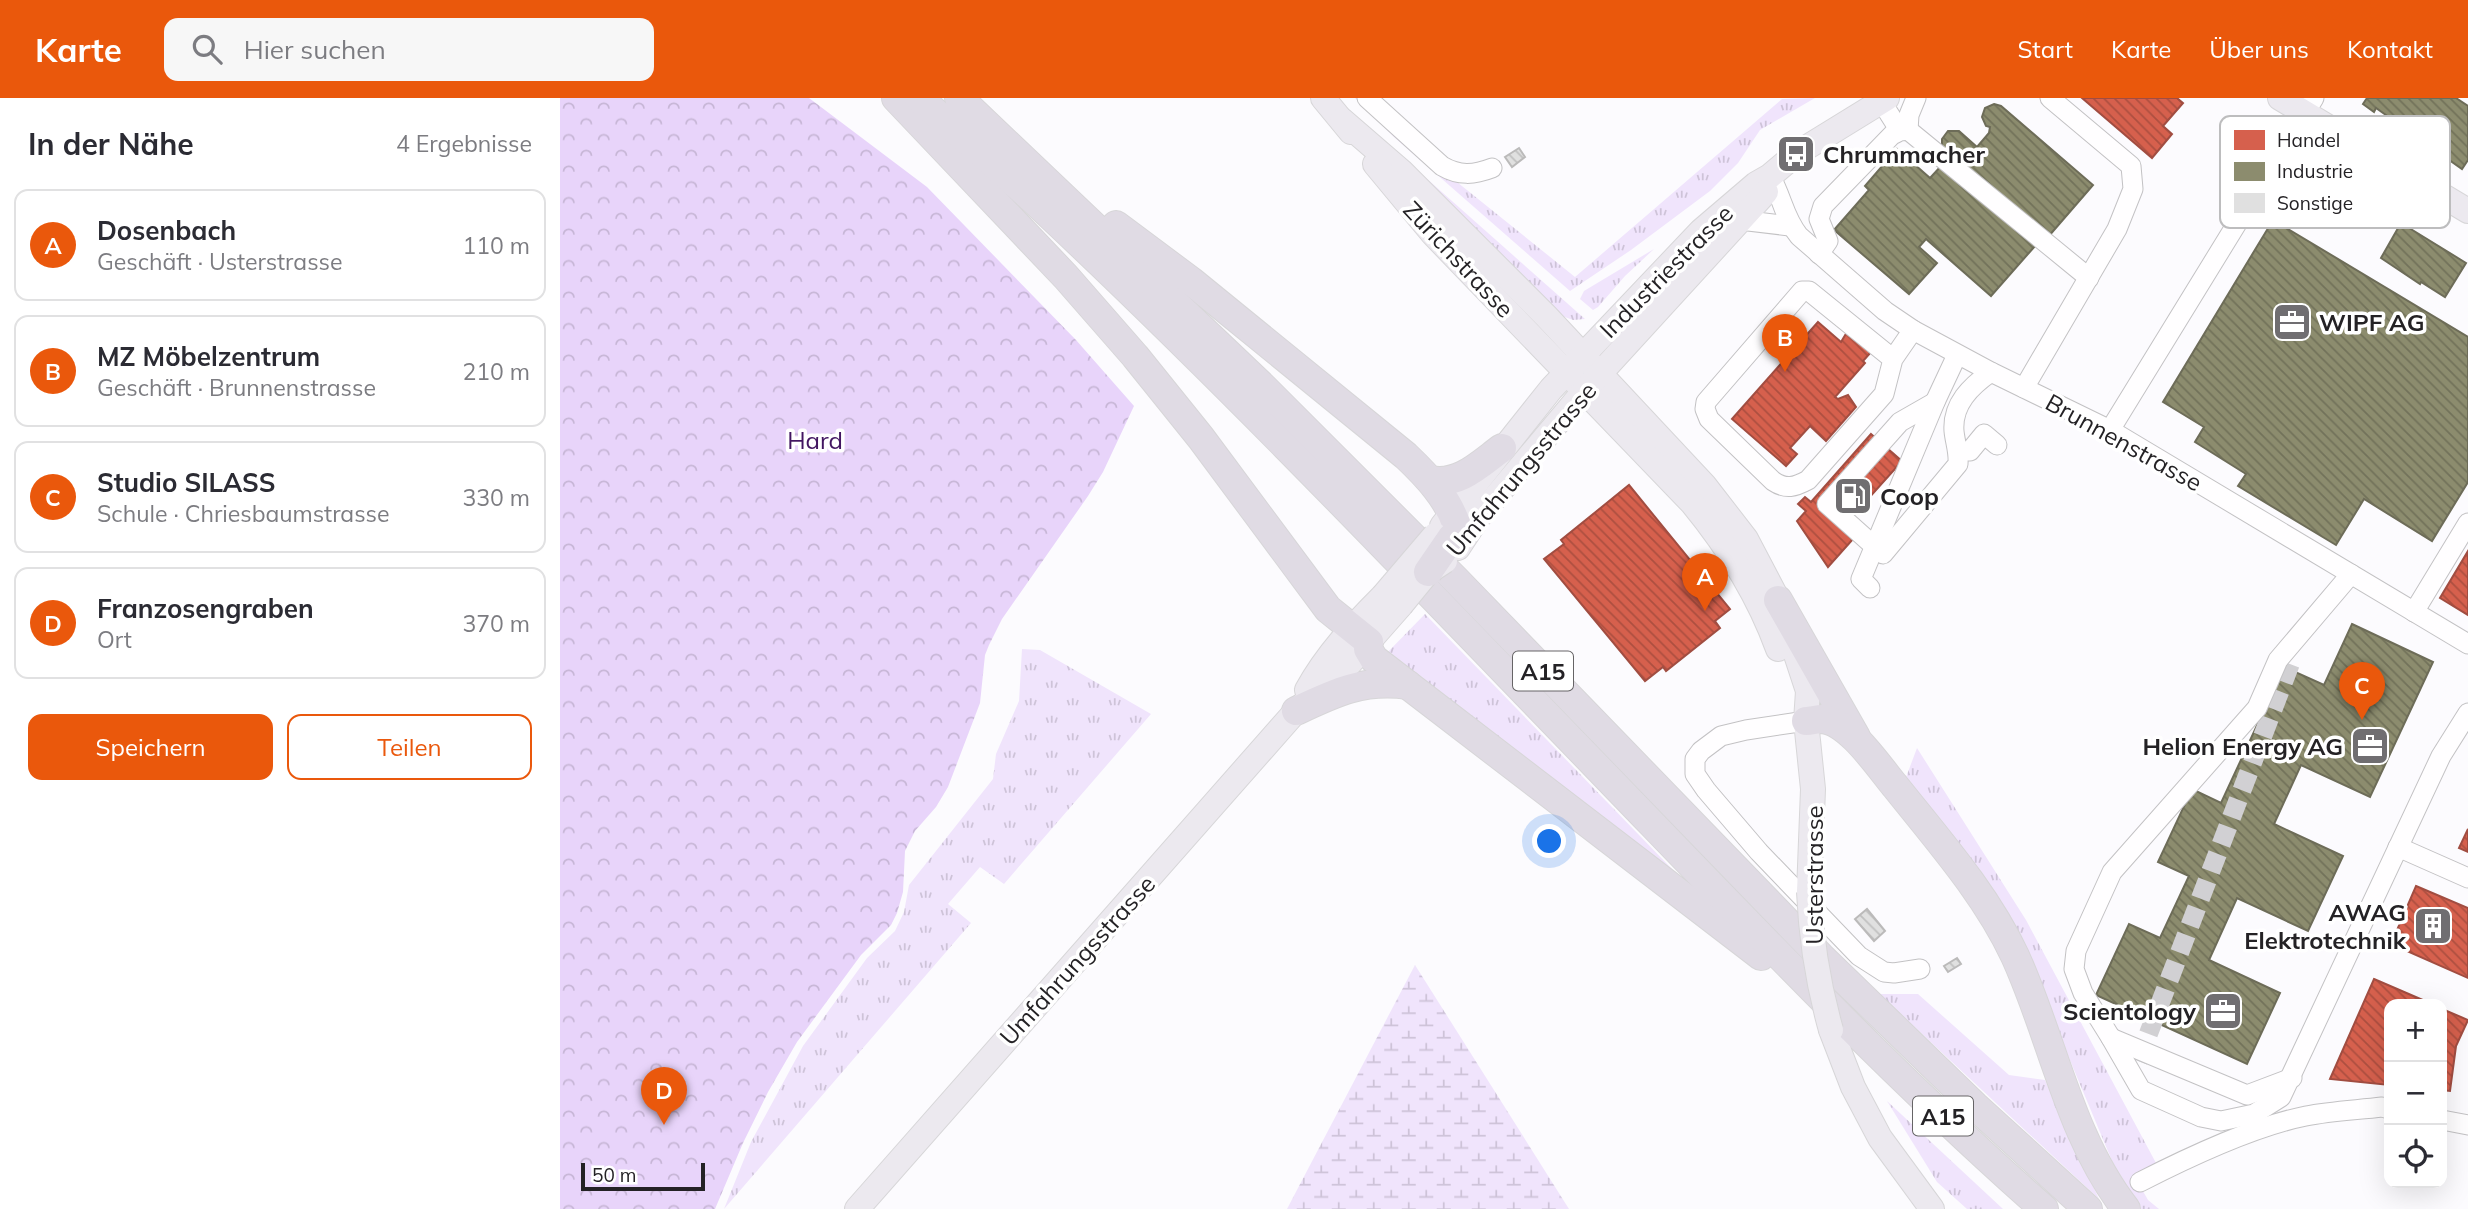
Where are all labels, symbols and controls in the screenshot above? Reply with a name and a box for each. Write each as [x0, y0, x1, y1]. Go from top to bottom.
search box [164, 18, 654, 81]
text: Karte [35, 29, 122, 70]
icon: search [188, 30, 226, 68]
text: Hier suchen [244, 33, 386, 66]
text: Start [2017, 34, 2073, 64]
text: Karte [2111, 34, 2171, 64]
text: Über uns [2209, 34, 2309, 64]
text: Kontakt [2347, 34, 2433, 64]
legend [2220, 116, 2450, 228]
text: In der Nähe [28, 125, 194, 163]
text: Handel [2277, 128, 2340, 152]
text: 4 Ergebnisse [396, 129, 532, 158]
bus stop icon: Chrummacher [1775, 133, 1817, 175]
place label: Chrummacher [1823, 139, 1985, 169]
text: Industrie [2277, 159, 2353, 183]
text: Sonstige [2277, 191, 2353, 215]
street label: Zürichstrasse [1397, 195, 1521, 323]
street label: Industriestrasse [1593, 198, 1739, 344]
text: Dosenbach [97, 214, 236, 247]
text: A [44, 231, 62, 260]
text: 110 m [462, 231, 530, 260]
text: Geschäft · Usterstrasse [97, 247, 342, 276]
office icon: WIPF AG [2271, 301, 2313, 343]
place label: WIPF AG [2319, 307, 2424, 337]
pin: B [1762, 314, 1808, 372]
text: MZ Möbelzentrum [97, 340, 320, 373]
text: B [45, 357, 61, 386]
text: 210 m [462, 357, 530, 386]
text: Geschäft · Brunnenstrasse [97, 373, 376, 402]
street label: Umfahrungsstrasse [1439, 376, 1603, 562]
street label: Brunnenstrasse [2041, 387, 2207, 497]
park label: Hard [787, 425, 843, 455]
text: Studio SILASS [97, 466, 276, 499]
fuel station icon: Coop [1832, 475, 1874, 517]
place label: Coop [1880, 481, 1939, 511]
text: C [45, 483, 61, 512]
text: 330 m [462, 483, 530, 512]
text: Schule · Chriesbaumstrasse [97, 499, 390, 528]
pin: A [1682, 553, 1728, 611]
text: Franzosengraben [97, 592, 314, 625]
text: D [44, 609, 62, 638]
text: 370 m [462, 609, 530, 638]
text: Ort [97, 625, 132, 654]
road number: A15 [1513, 652, 1573, 691]
pin: C [2339, 662, 2385, 720]
button: Speichern [28, 714, 273, 780]
button: Teilen [287, 714, 532, 780]
office icon: Helion Energy AG [2349, 725, 2391, 767]
place label: Helion Energy AG [2142, 731, 2343, 761]
street label: Usterstrasse [1799, 805, 1829, 945]
your location [1532, 824, 1566, 858]
street label: Umfahrungsstrasse [993, 869, 1161, 1051]
place label: AWAG Elektrotechnik [2244, 897, 2407, 955]
building icon: AWAG Elektrotechnik [2412, 905, 2454, 947]
office icon: Scientology [2202, 990, 2244, 1032]
place label: Scientology [2063, 996, 2197, 1026]
map controls [2384, 999, 2447, 1188]
button: + [2384, 999, 2447, 1062]
button: − [2384, 1062, 2447, 1125]
pin: D [641, 1067, 687, 1125]
road number: A15 [1913, 1096, 1973, 1135]
button: locate [2384, 1125, 2447, 1188]
scale bar [581, 1160, 705, 1192]
text: 50 m [592, 1163, 636, 1187]

